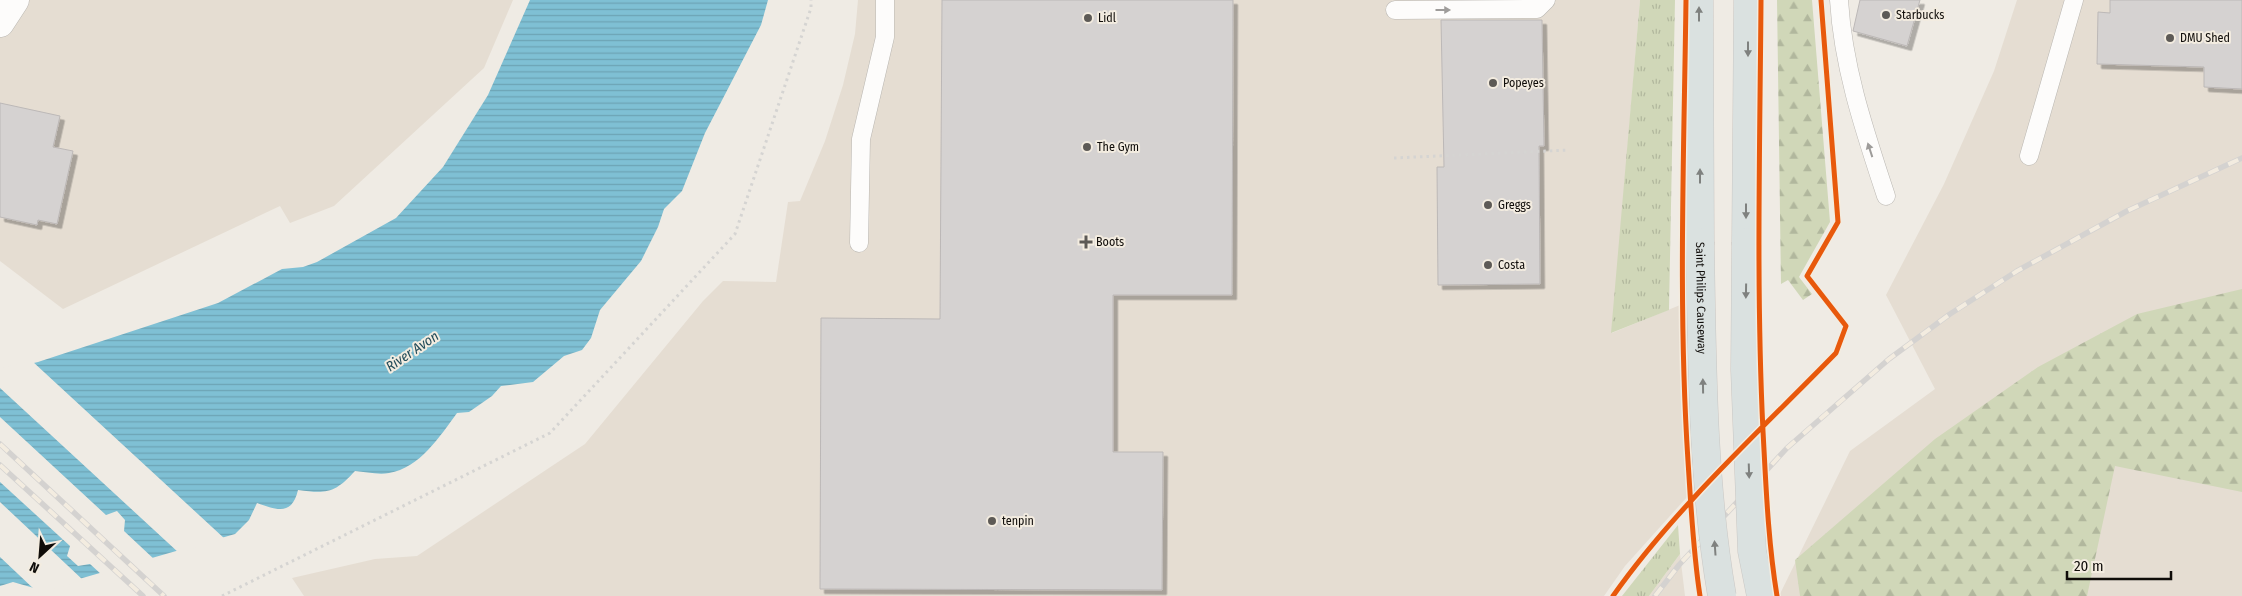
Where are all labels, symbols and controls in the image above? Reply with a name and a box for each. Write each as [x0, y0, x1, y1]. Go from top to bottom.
one-way arrow [1695, 5, 1703, 21]
one-way arrow [1436, 6, 1452, 14]
place label: Starbucks [1896, 8, 1944, 22]
marker: Starbucks [1880, 9, 1892, 21]
place label: Lidl [1098, 11, 1116, 25]
marker: Lidl [1082, 12, 1094, 24]
place label: DMU Shed [2180, 31, 2230, 45]
marker: DMU Shed [2164, 32, 2176, 44]
one-way arrow [1744, 41, 1752, 57]
place label: Popeyes [1503, 76, 1544, 90]
marker: Popeyes [1487, 77, 1499, 89]
place label: The Gym [1097, 140, 1139, 154]
marker: The Gym [1081, 141, 1093, 153]
one-way arrow [1866, 142, 1874, 157]
one-way arrow [1696, 168, 1704, 184]
place label: Greggs [1498, 198, 1531, 212]
marker: Greggs [1482, 199, 1494, 211]
one-way arrow [1742, 203, 1750, 219]
place label: Boots [1096, 235, 1124, 249]
marker: Boots [1080, 236, 1092, 248]
street label: Saint Philips Causeway [1693, 242, 1709, 355]
place label: Costa [1498, 258, 1525, 272]
marker: Costa [1482, 259, 1494, 271]
one-way arrow [1742, 283, 1750, 299]
water label: River Avon [383, 328, 442, 375]
one-way arrow [1699, 378, 1707, 394]
one-way arrow [1745, 463, 1753, 479]
place label: tenpin [1002, 514, 1034, 528]
marker: tenpin [986, 515, 998, 527]
north arrow [15, 531, 65, 581]
one-way arrow [1710, 540, 1718, 556]
scale bar [2067, 548, 2171, 580]
text: 20 m [2074, 557, 2104, 575]
text: N [27, 558, 42, 577]

